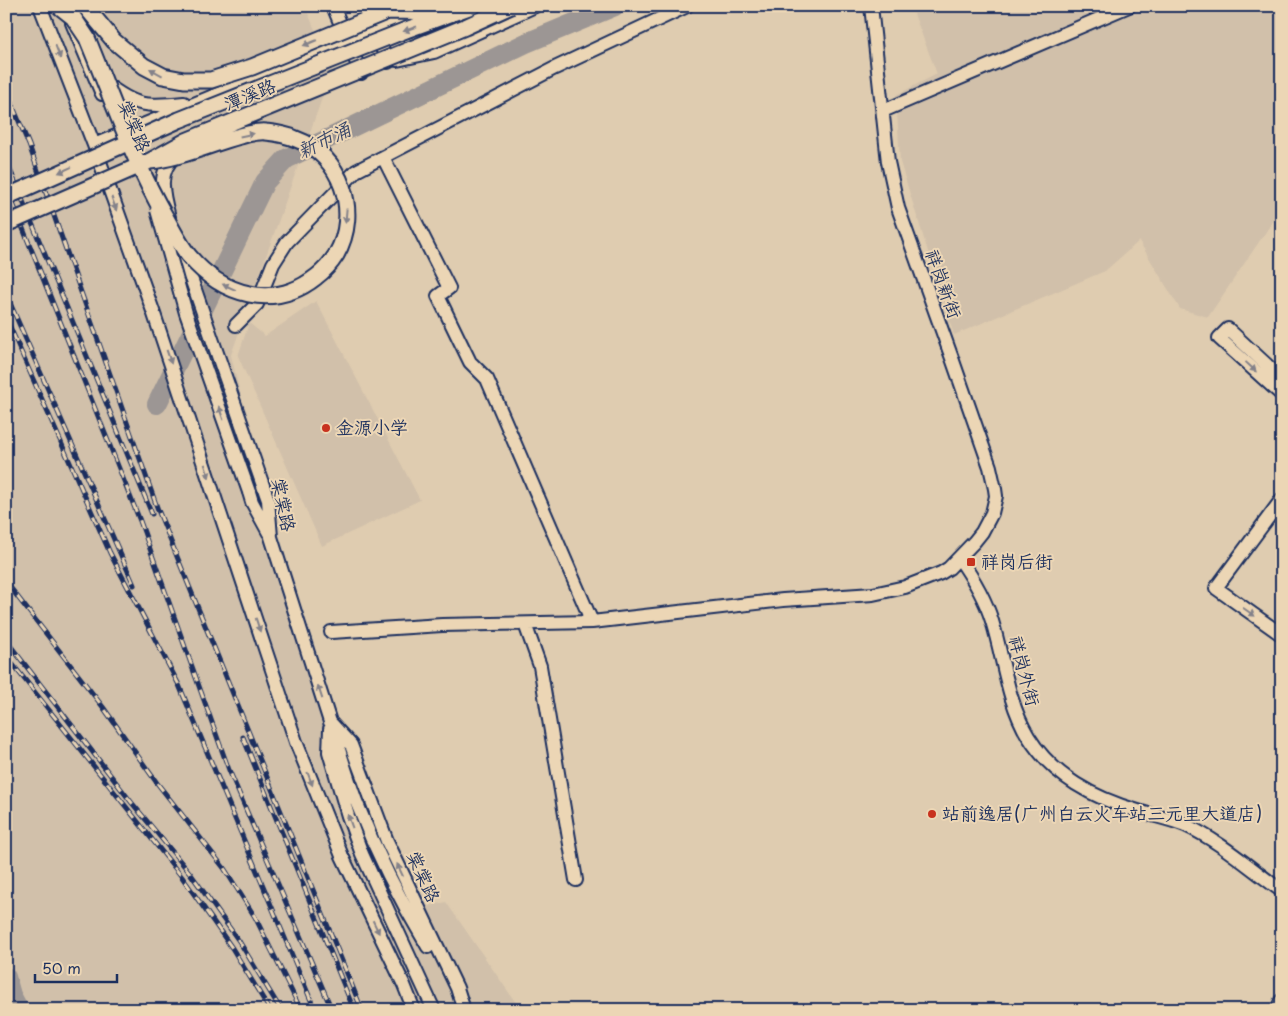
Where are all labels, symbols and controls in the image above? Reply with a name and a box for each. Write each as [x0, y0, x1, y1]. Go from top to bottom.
one-way arrow [402, 26, 417, 33]
one-way arrow [302, 39, 317, 47]
one-way arrow [54, 44, 62, 59]
one-way arrow [148, 68, 163, 76]
street label: 潭溪路 [219, 71, 280, 116]
street label: 棠棠路 [112, 95, 158, 156]
water label: 新市涌 [292, 114, 356, 164]
one-way arrow [239, 131, 255, 139]
one-way arrow [58, 167, 72, 175]
one-way arrow [110, 197, 118, 212]
one-way arrow [342, 209, 350, 225]
street label: 祥岗新街 [919, 245, 969, 322]
one-way arrow [222, 283, 236, 291]
one-way arrow [166, 349, 173, 364]
one-way arrow [1244, 361, 1256, 373]
one-way arrow [217, 406, 224, 421]
place label: 金源小学 [336, 413, 408, 440]
marker: 金源小学 [320, 422, 332, 434]
one-way arrow [204, 463, 211, 478]
street label: 棠棠路 [266, 475, 303, 534]
place label: 祥岗后街 [981, 547, 1053, 574]
marker: 祥岗后街 [965, 556, 977, 568]
one-way arrow [1242, 606, 1255, 617]
one-way arrow [254, 618, 262, 633]
street label: 祥岗外街 [1003, 632, 1048, 709]
one-way arrow [316, 684, 324, 699]
one-way arrow [306, 772, 314, 787]
place label: 站前逸居(广州白云火车站三元里大道店) [942, 799, 1262, 826]
marker: 站前逸居(广州白云火车站三元里大道店) [926, 808, 938, 820]
one-way arrow [346, 814, 353, 829]
street label: 棠棠路 [401, 846, 448, 907]
one-way arrow [396, 863, 404, 877]
one-way arrow [373, 920, 381, 934]
scale bar [35, 951, 118, 983]
text: 50 m [42, 956, 81, 979]

